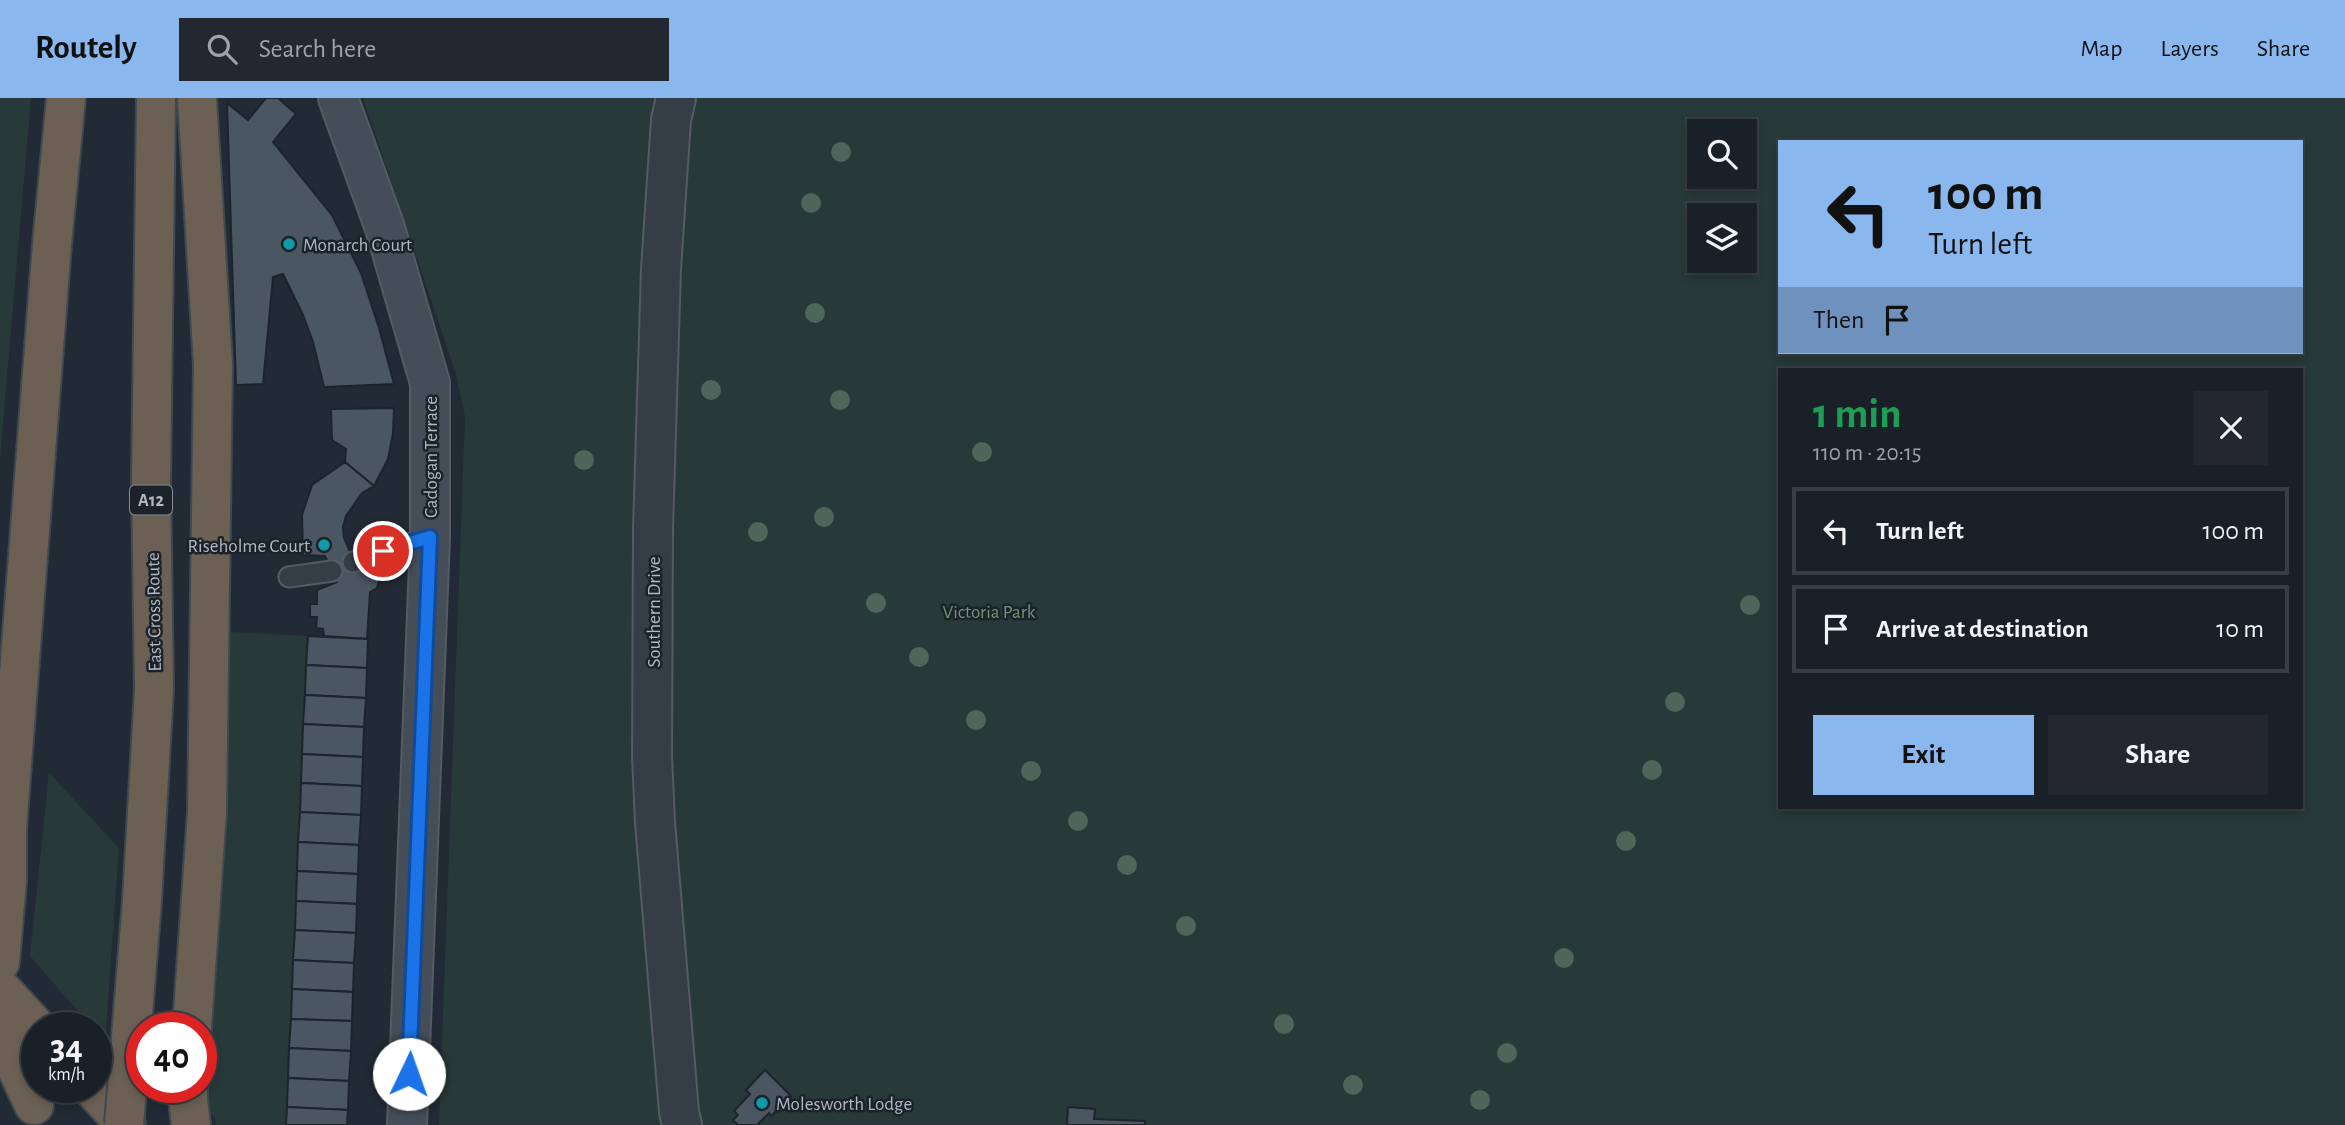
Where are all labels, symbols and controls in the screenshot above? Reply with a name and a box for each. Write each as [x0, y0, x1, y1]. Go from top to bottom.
search box [179, 18, 669, 81]
icon: search [203, 30, 241, 68]
text: Routely [35, 32, 137, 65]
text: Search here [259, 36, 376, 62]
text: Map [2080, 37, 2122, 61]
text: Layers [2160, 37, 2219, 61]
text: Share [2257, 37, 2310, 61]
map controls [1687, 119, 1757, 273]
button: search [1687, 119, 1757, 189]
icon: left [1813, 168, 1904, 259]
text: 100 m [1928, 170, 2044, 219]
button: layers [1687, 203, 1757, 273]
text: Turn left [1928, 228, 2032, 260]
marker: Monarch Court [281, 236, 297, 252]
place label: Monarch Court [303, 236, 412, 255]
icon: arrive [1878, 301, 1916, 339]
text: Then [1813, 307, 1864, 333]
button: close [2194, 391, 2268, 465]
text: 1 min [1813, 393, 1902, 435]
street label: Cadogan Terrace [422, 396, 441, 518]
text: 110 m · 20:15 [1813, 442, 1921, 465]
road number: A12 [130, 486, 172, 514]
icon: left [1817, 512, 1855, 550]
text: Turn left [1876, 518, 1964, 544]
text: 100 m [2203, 518, 2264, 544]
pin [353, 521, 413, 581]
icon: arrive [364, 532, 402, 570]
place label: Riseholme Court [188, 537, 310, 556]
marker: Riseholme Court [316, 537, 332, 553]
street label: East Cross Route [144, 552, 165, 672]
street label: Southern Drive [645, 557, 664, 667]
park label: Victoria Park [942, 603, 1036, 622]
icon: arrive [1817, 610, 1855, 648]
text: Arrive at destination [1876, 616, 2089, 642]
text: 10 m [2216, 616, 2264, 642]
button: Exit [1813, 715, 2034, 795]
button: Share [2048, 715, 2268, 795]
speed limit sign: 40 [126, 1012, 217, 1103]
text: 34 [50, 1031, 83, 1066]
position arrow [372, 1037, 446, 1111]
text: km/h [48, 1066, 85, 1084]
marker: Molesworth Lodge [754, 1095, 770, 1111]
place label: Molesworth Lodge [776, 1095, 912, 1114]

